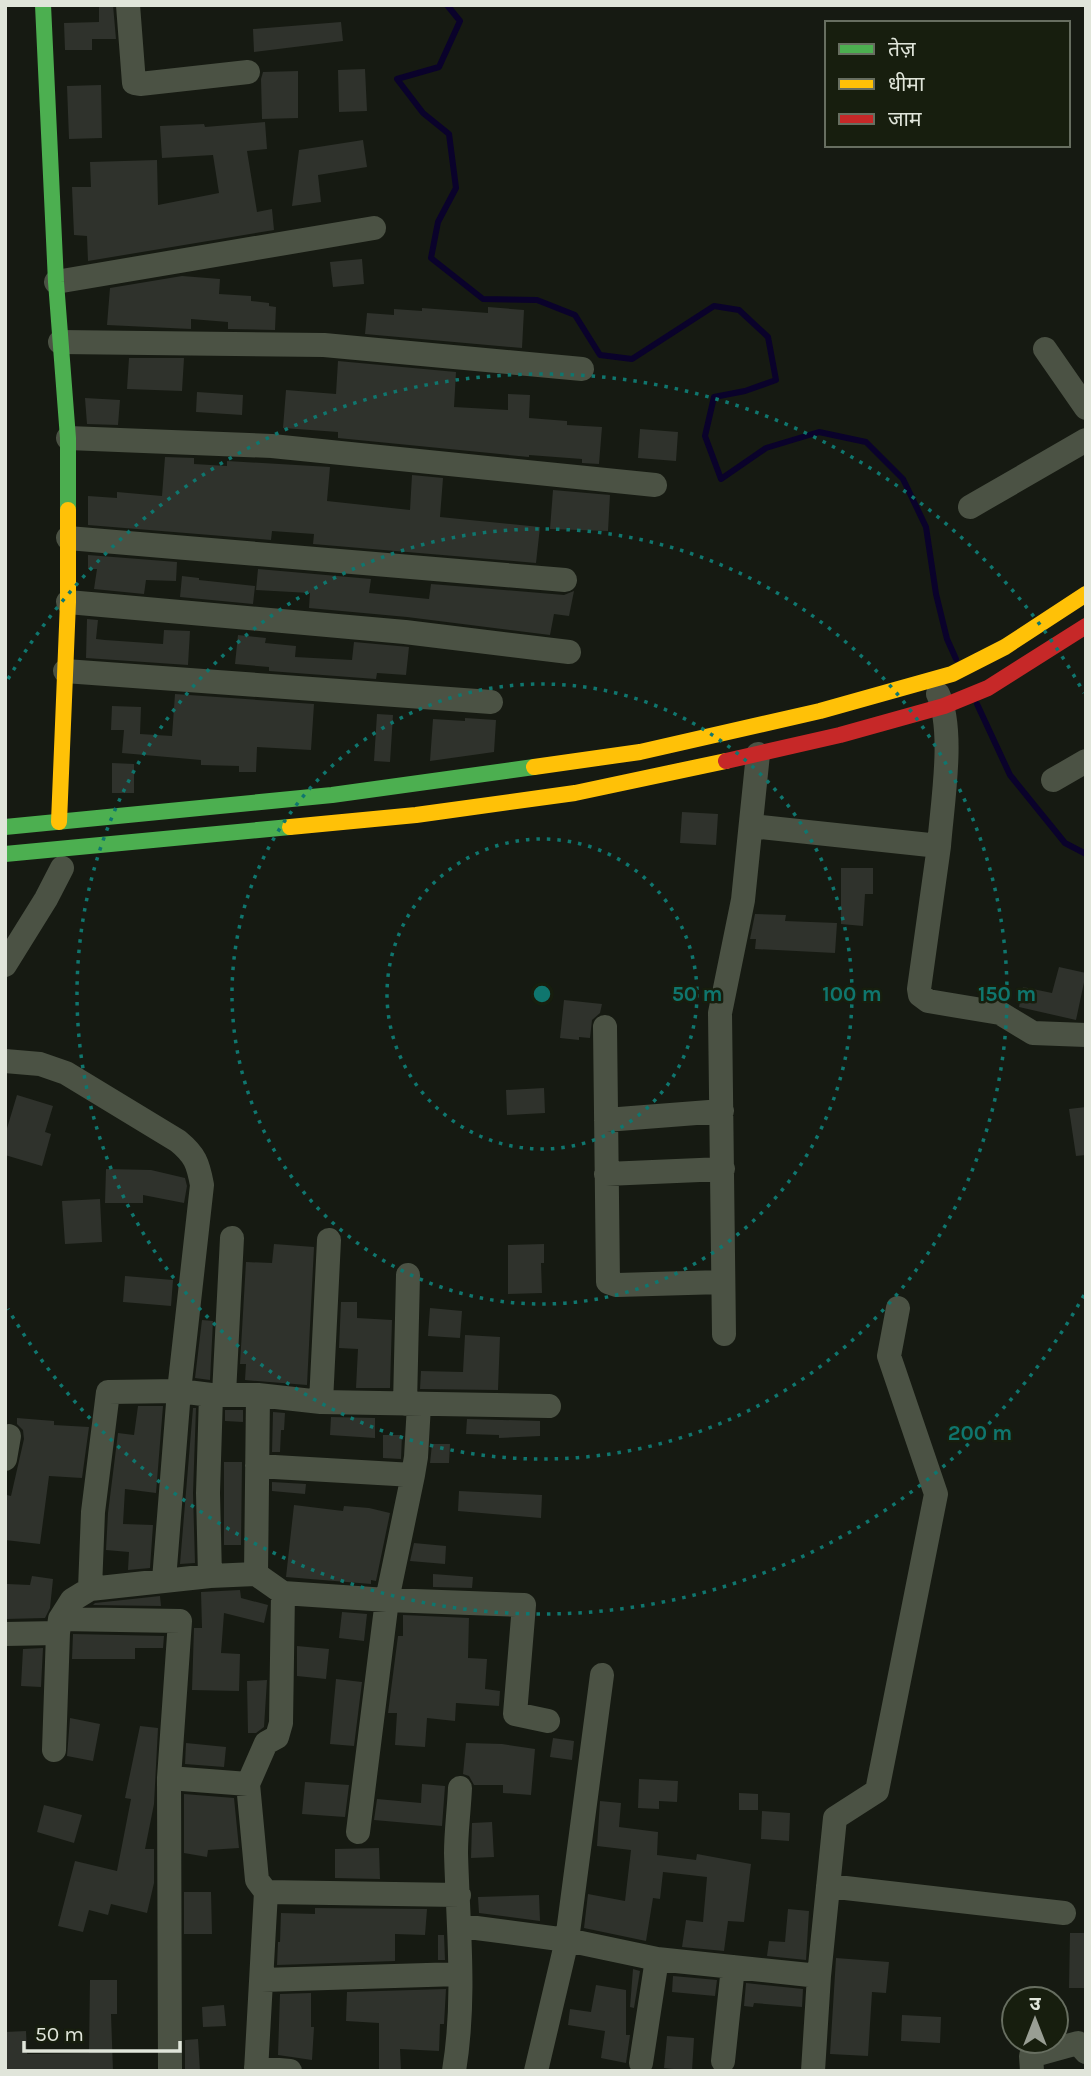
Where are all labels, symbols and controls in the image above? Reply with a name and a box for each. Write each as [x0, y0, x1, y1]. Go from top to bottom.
legend [825, 21, 1070, 147]
text: तेज़ [888, 37, 916, 61]
text: धीमा [888, 72, 925, 96]
text: जाम [888, 107, 922, 131]
centre of rings [530, 982, 554, 1006]
text: 50 m [672, 982, 722, 1006]
text: 100 m [822, 982, 882, 1006]
text: 150 m [978, 982, 1036, 1006]
text: 200 m [948, 1421, 1012, 1445]
north arrow [1000, 1985, 1070, 2055]
text: उ [1029, 1993, 1041, 2015]
scale bar [24, 2010, 180, 2054]
text: 50 m [35, 2022, 84, 2046]

